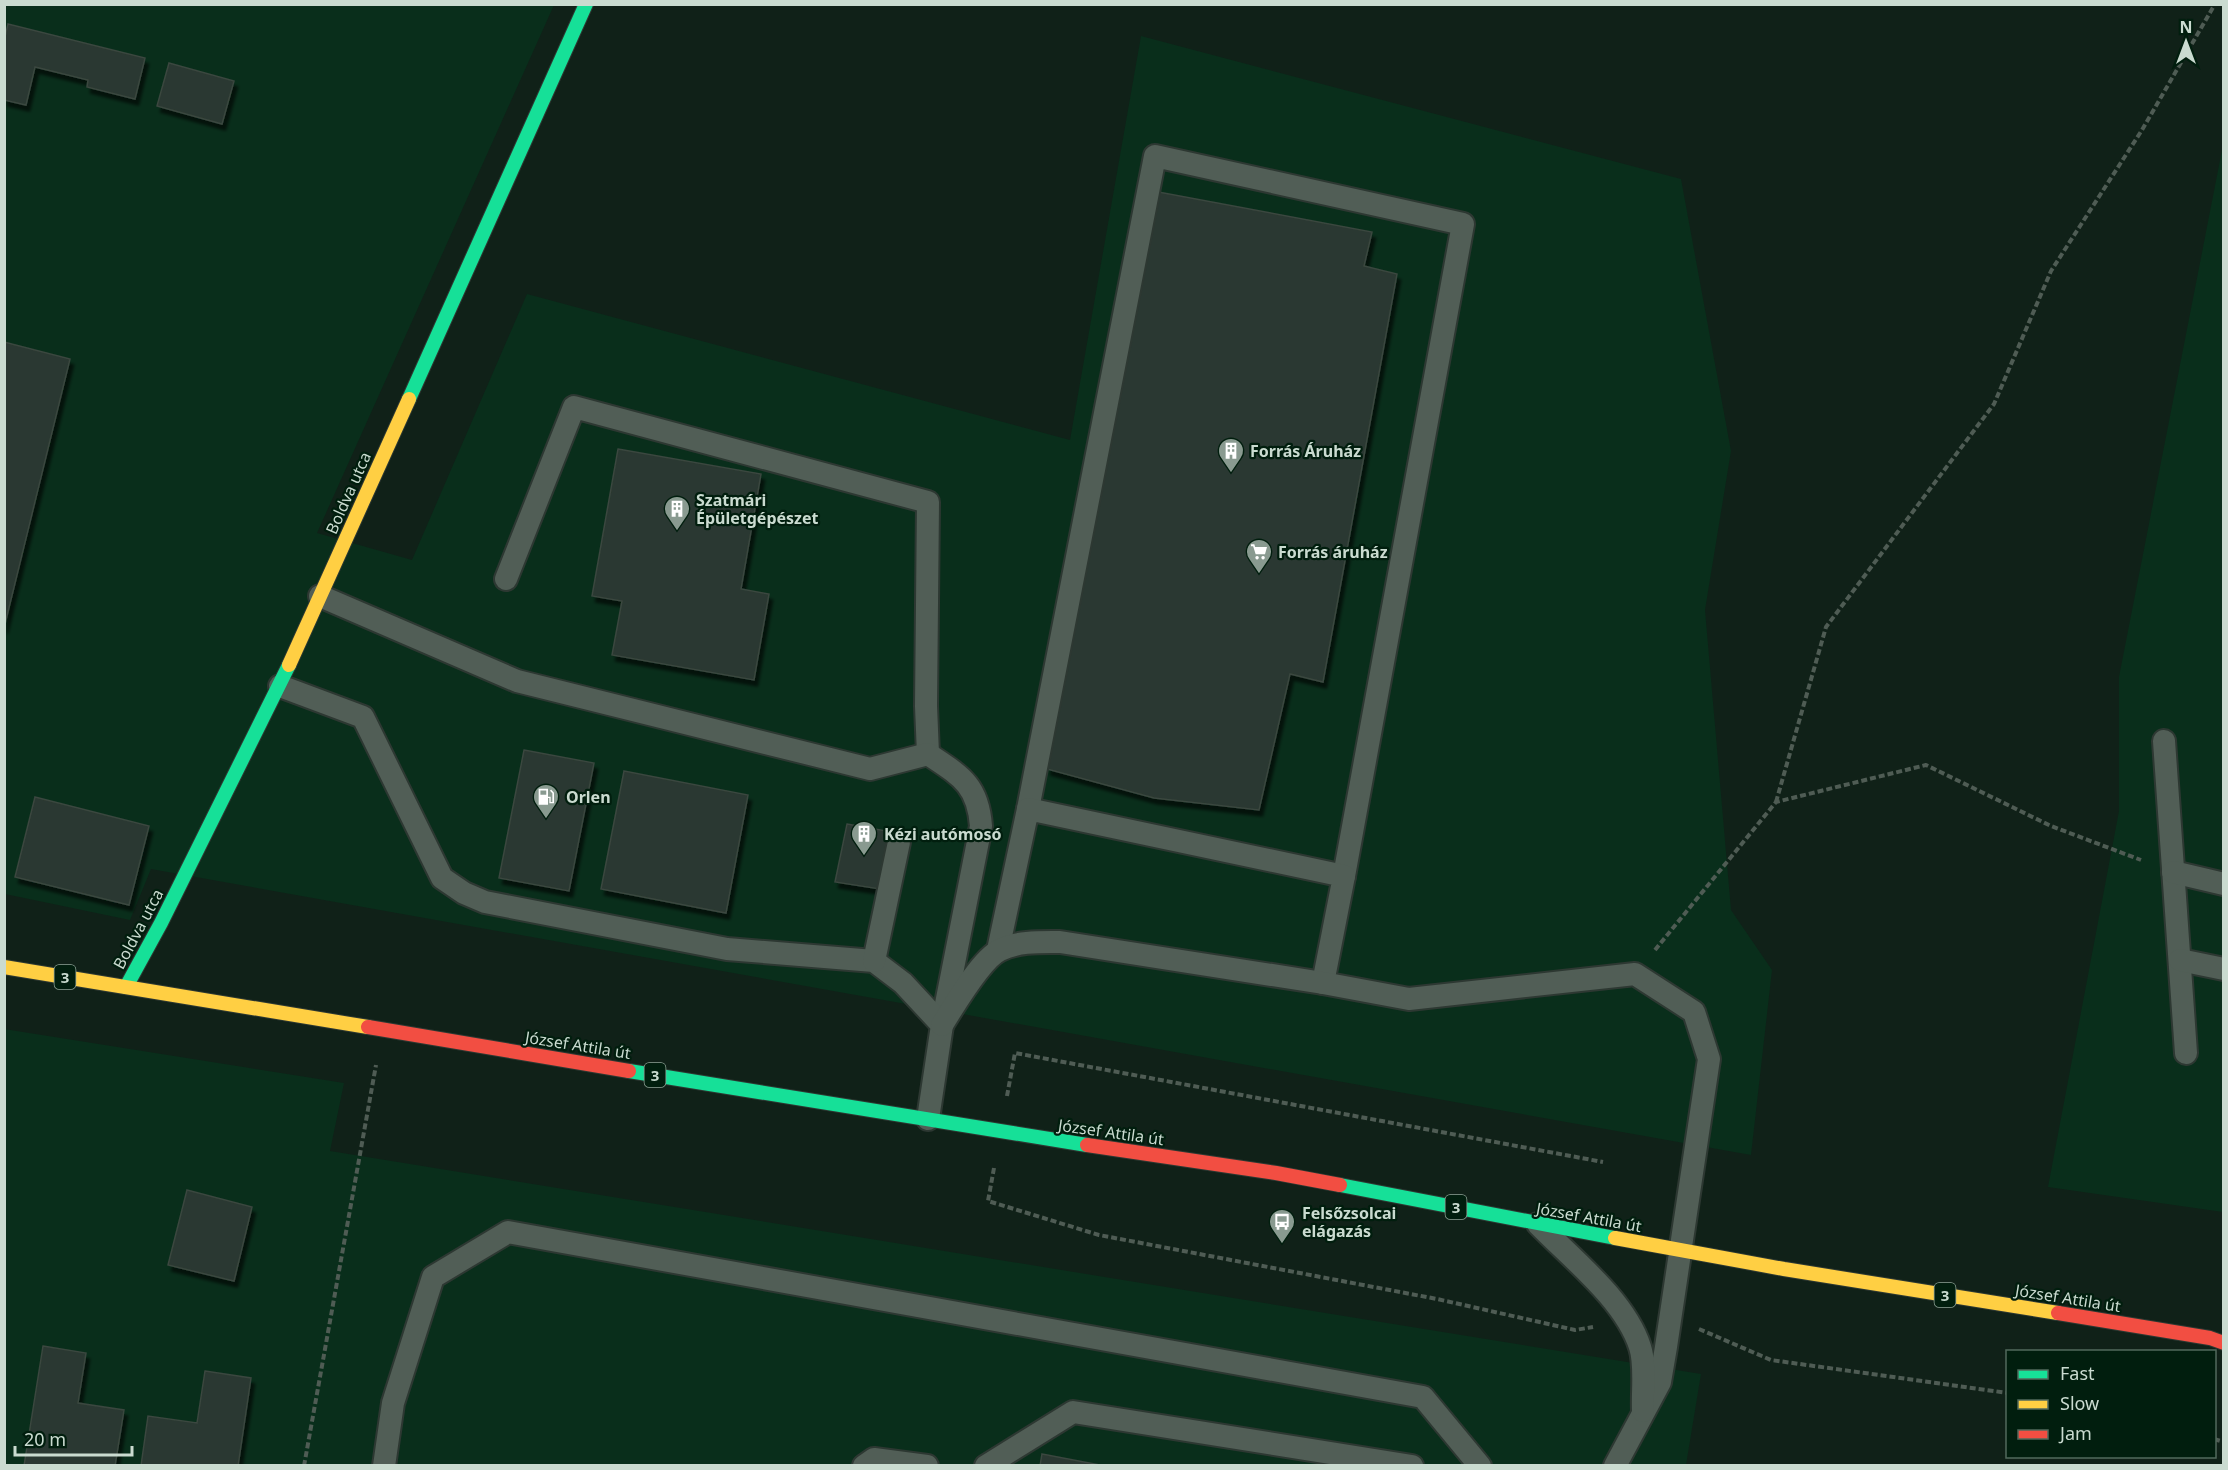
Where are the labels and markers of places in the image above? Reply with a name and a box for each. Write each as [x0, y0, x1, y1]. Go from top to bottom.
building icon: Forrás Áruház [1216, 436, 1246, 474]
place label: Forrás Áruház [1250, 440, 1361, 462]
place label: Szatmári Épületgépészet [696, 489, 819, 529]
building icon: Szatmári Épületgépészet [662, 494, 692, 532]
supermarket icon: Forrás áruház [1244, 537, 1274, 575]
place label: Forrás áruház [1278, 541, 1388, 563]
fuel station icon: Orlen [531, 782, 561, 820]
place label: Orlen [566, 786, 611, 808]
building icon: Kézi autómosó [849, 819, 879, 857]
place label: Kézi autómosó [884, 823, 1001, 845]
place label: Felsőzsolcai elágazás [1302, 1202, 1396, 1242]
bus stop icon: Felsőzsolcai elágazás [1267, 1207, 1297, 1245]

